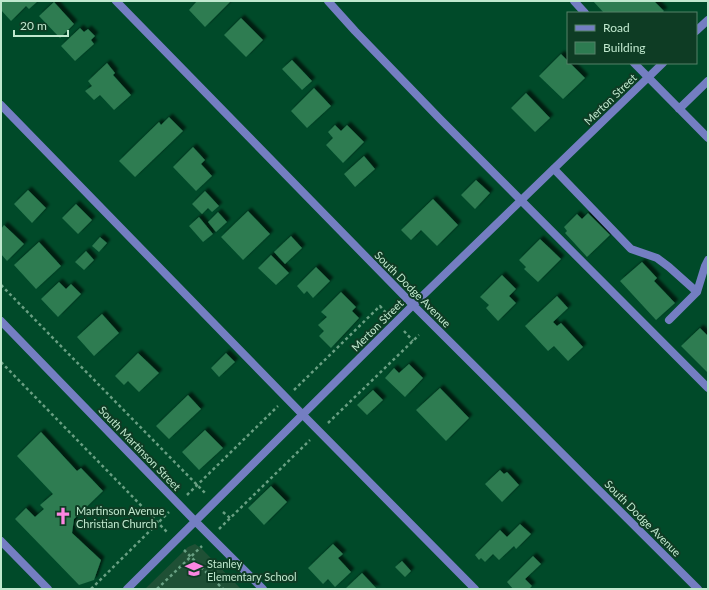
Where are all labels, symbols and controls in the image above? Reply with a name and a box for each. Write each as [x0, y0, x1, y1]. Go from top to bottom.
scale bar [14, 12, 68, 38]
legend [567, 12, 697, 64]
text: 20 m [20, 18, 47, 33]
text: Road [603, 20, 630, 35]
text: Building [603, 40, 646, 55]
street label: Merton Street [581, 71, 639, 127]
street label: South Dodge Avenue [372, 248, 454, 330]
street label: Merton Street [348, 296, 406, 354]
street label: South Martinson Street [96, 403, 184, 493]
street label: South Dodge Avenue [602, 477, 684, 559]
place label: Martinson Avenue Christian Church [76, 504, 165, 530]
church icon: Martinson Avenue Christian Church [53, 506, 73, 526]
place label: Stanley Elementary School [207, 557, 297, 583]
school or university icon: Stanley Elementary School [184, 559, 204, 579]

